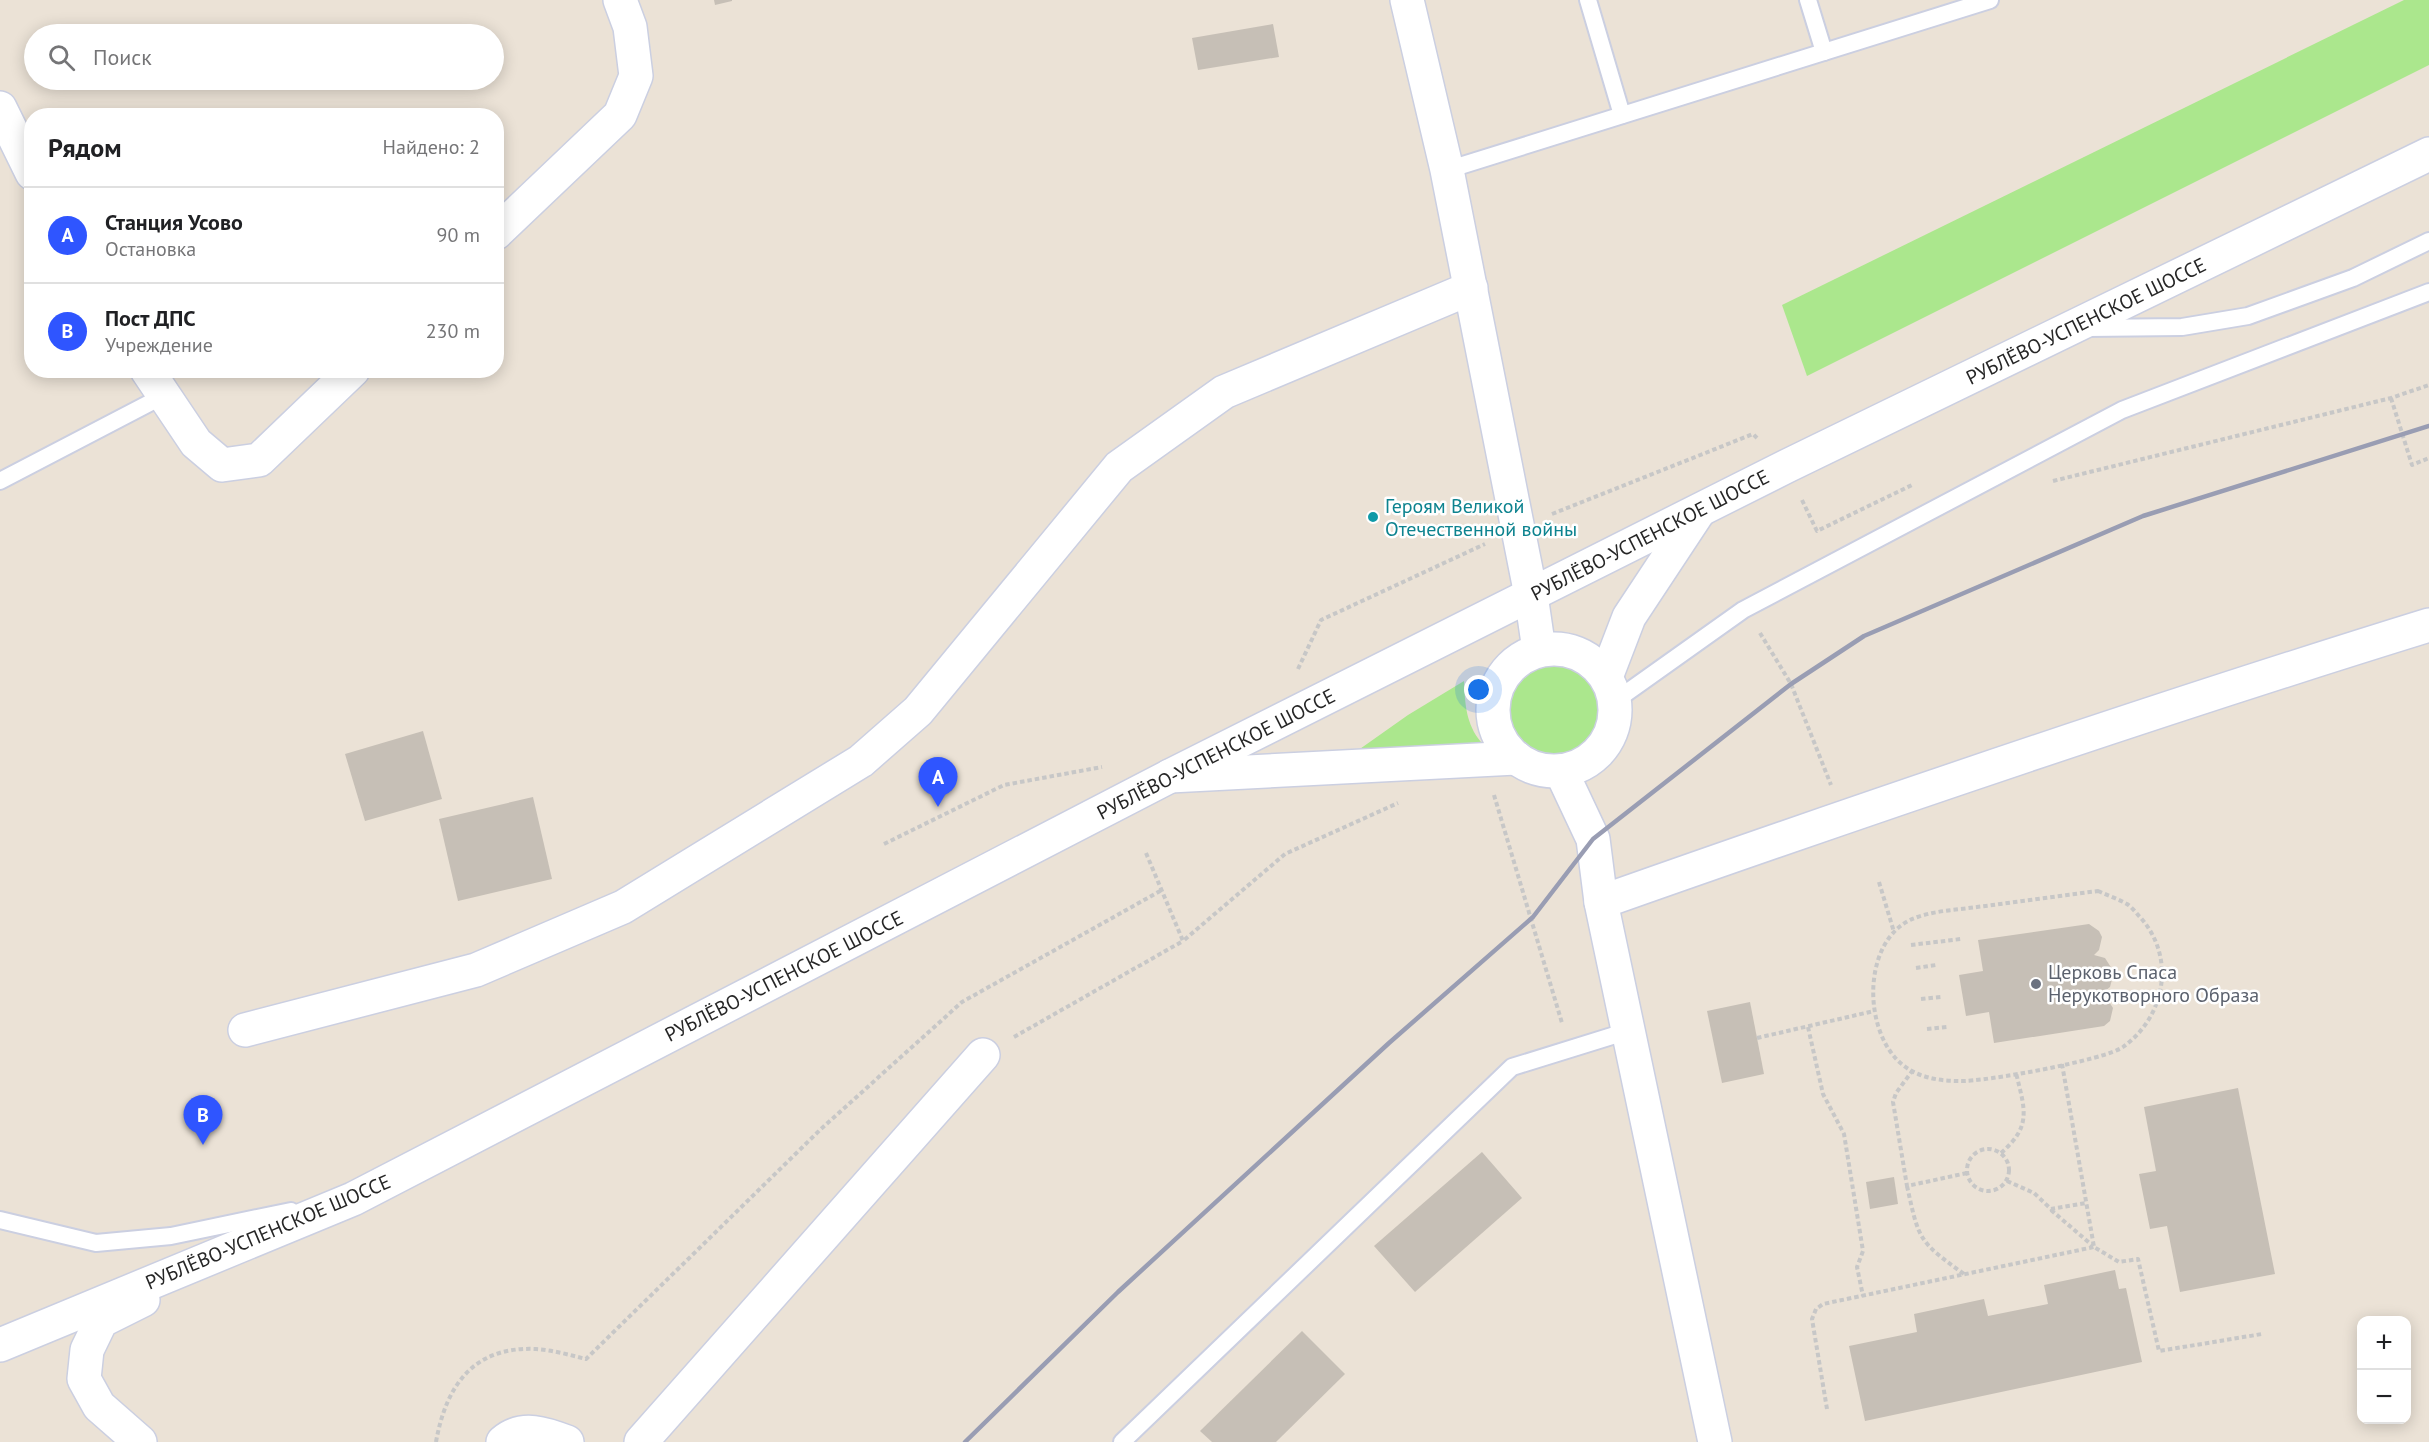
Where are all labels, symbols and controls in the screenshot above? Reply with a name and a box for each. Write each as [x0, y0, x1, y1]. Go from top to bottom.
search box [24, 24, 504, 90]
icon: search [45, 41, 78, 74]
text: Поиск [93, 43, 152, 71]
text: Рядом [48, 131, 122, 164]
text: Найдено: 2 [383, 134, 480, 160]
text: Станция Усово [105, 208, 243, 236]
text: A [61, 222, 74, 248]
text: 90 m [437, 222, 480, 248]
text: Остановка [105, 236, 196, 262]
street label: РУБЛЁВО-УСПЕНСКОЕ ШОССЕ [1962, 251, 2210, 391]
text: Пост ДПС [105, 304, 196, 332]
text: B [62, 318, 73, 344]
text: 230 m [426, 318, 480, 344]
text: Учреждение [105, 332, 213, 358]
street label: РУБЛЁВО-УСПЕНСКОЕ ШОССЕ [1527, 464, 1773, 606]
place label: Героям Великой Отечественной войны [1385, 493, 1577, 542]
marker: Героям Великой Отечественной войны [1366, 510, 1380, 524]
your location [1464, 675, 1493, 704]
street label: РУБЛЁВО-УСПЕНСКОЕ ШОССЕ [1093, 683, 1339, 825]
pin: A [918, 758, 958, 807]
street label: РУБЛЁВО-УСПЕНСКОЕ ШОССЕ [661, 905, 907, 1047]
place label: Церковь Спаса Нерукотворного Образа [2048, 959, 2259, 1008]
marker: Церковь Спаса Нерукотворного Образа [2029, 977, 2043, 991]
pin: B [184, 1096, 222, 1145]
street label: РУБЛЁВО-УСПЕНСКОЕ ШОССЕ [141, 1168, 395, 1296]
map controls [2357, 1316, 2411, 1424]
button: + [2357, 1316, 2411, 1370]
button: − [2357, 1370, 2411, 1424]

